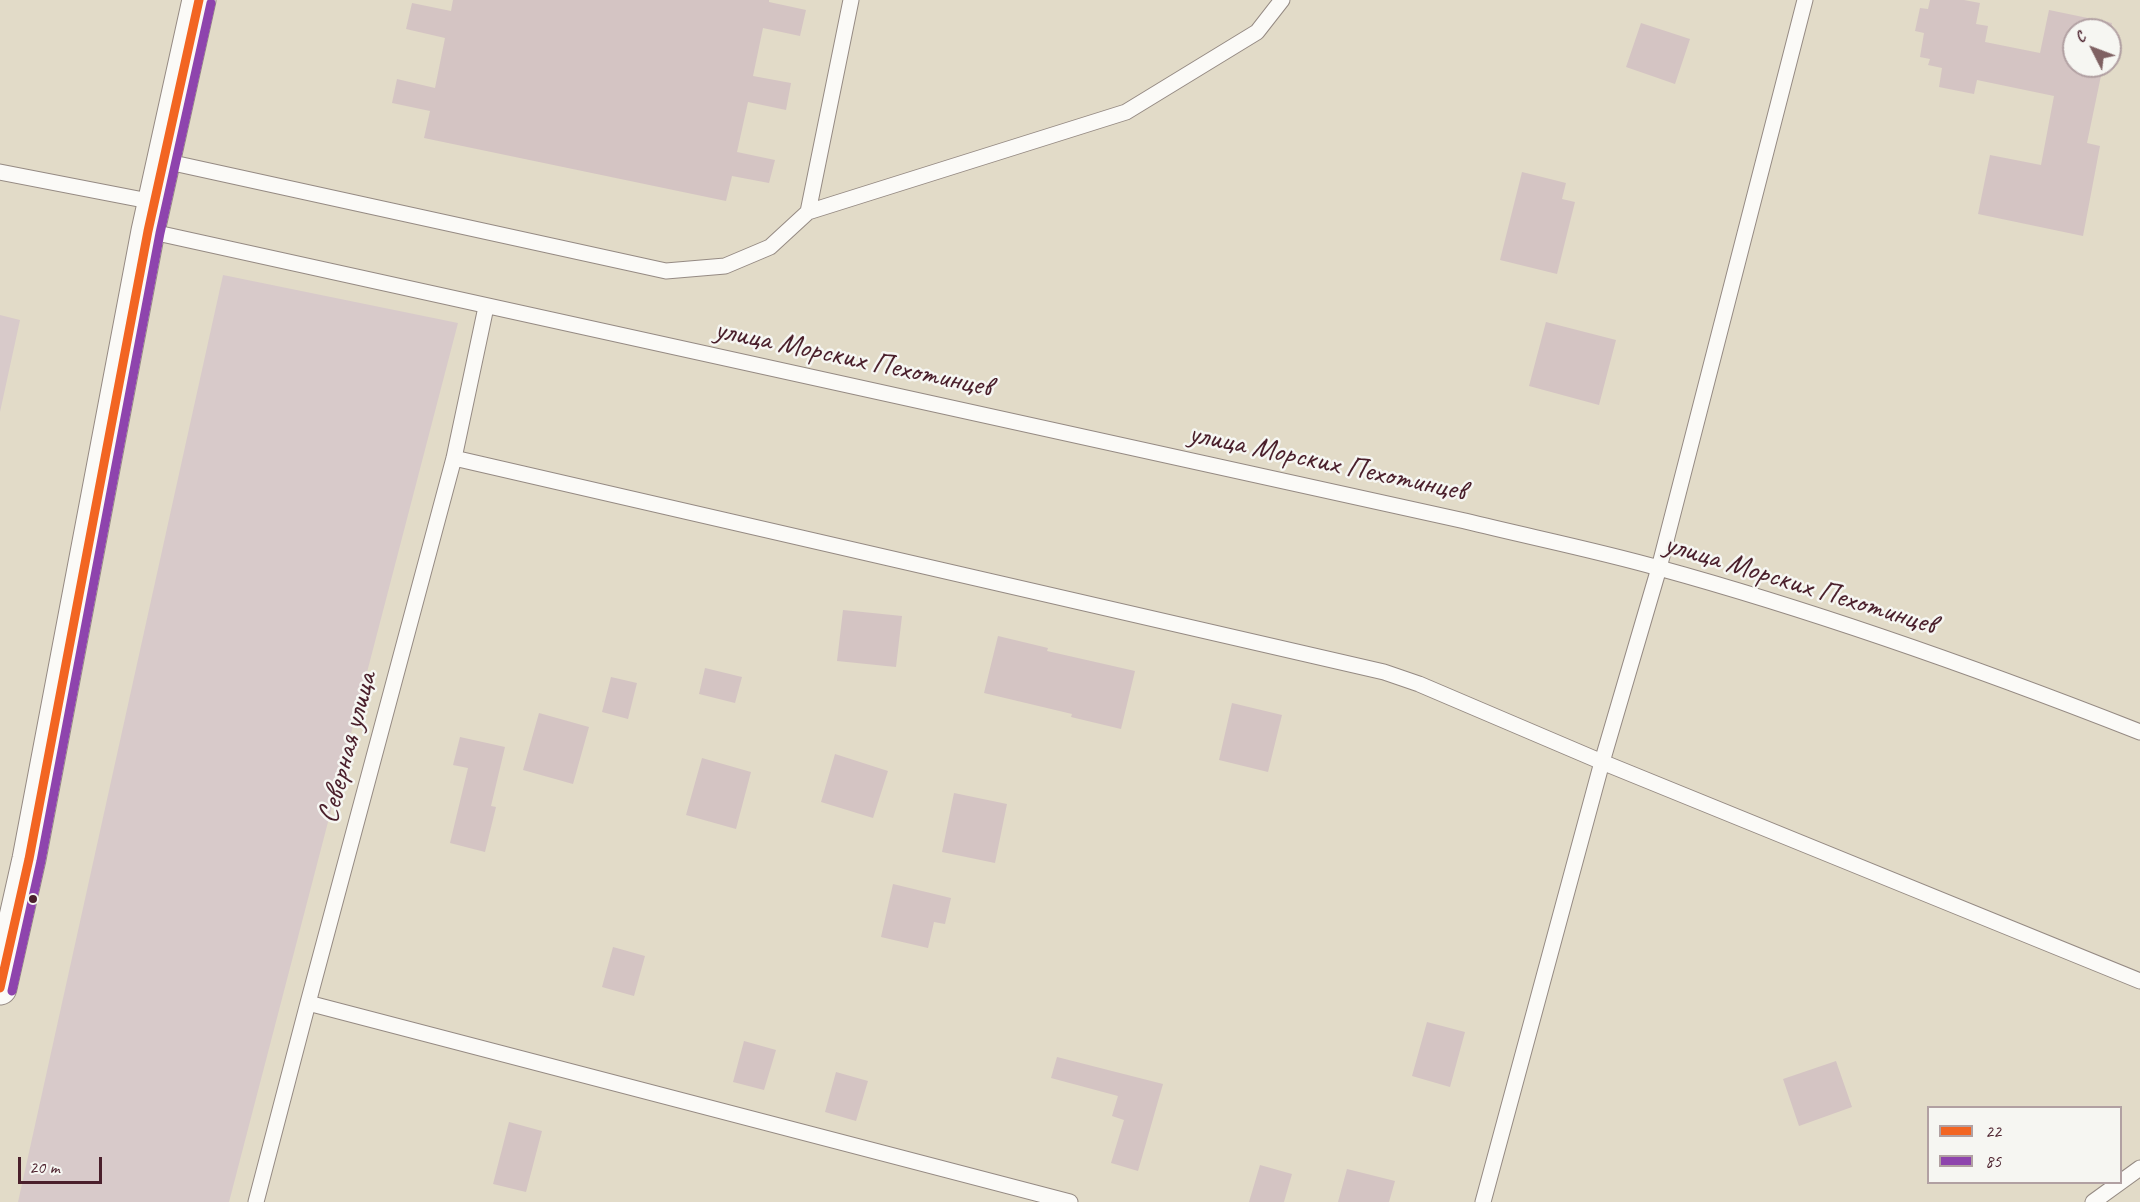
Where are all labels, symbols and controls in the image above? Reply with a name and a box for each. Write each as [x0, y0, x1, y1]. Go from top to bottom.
north arrow [2062, 18, 2122, 78]
text: С [2070, 28, 2090, 47]
street label: улица Морских Пехотинцев [711, 312, 995, 406]
street label: улица Морских Пехотинцев [1185, 416, 1469, 510]
street label: улица Морских Пехотинцев [1660, 527, 1940, 643]
street label: Северная улица [311, 669, 385, 827]
unlabelled marker [27, 893, 39, 905]
legend [1927, 1106, 2122, 1184]
text: 22 [1985, 1120, 2001, 1142]
scale bar [21, 1145, 105, 1183]
text: 85 [1985, 1150, 2001, 1172]
text: 20 m [29, 1156, 60, 1178]

